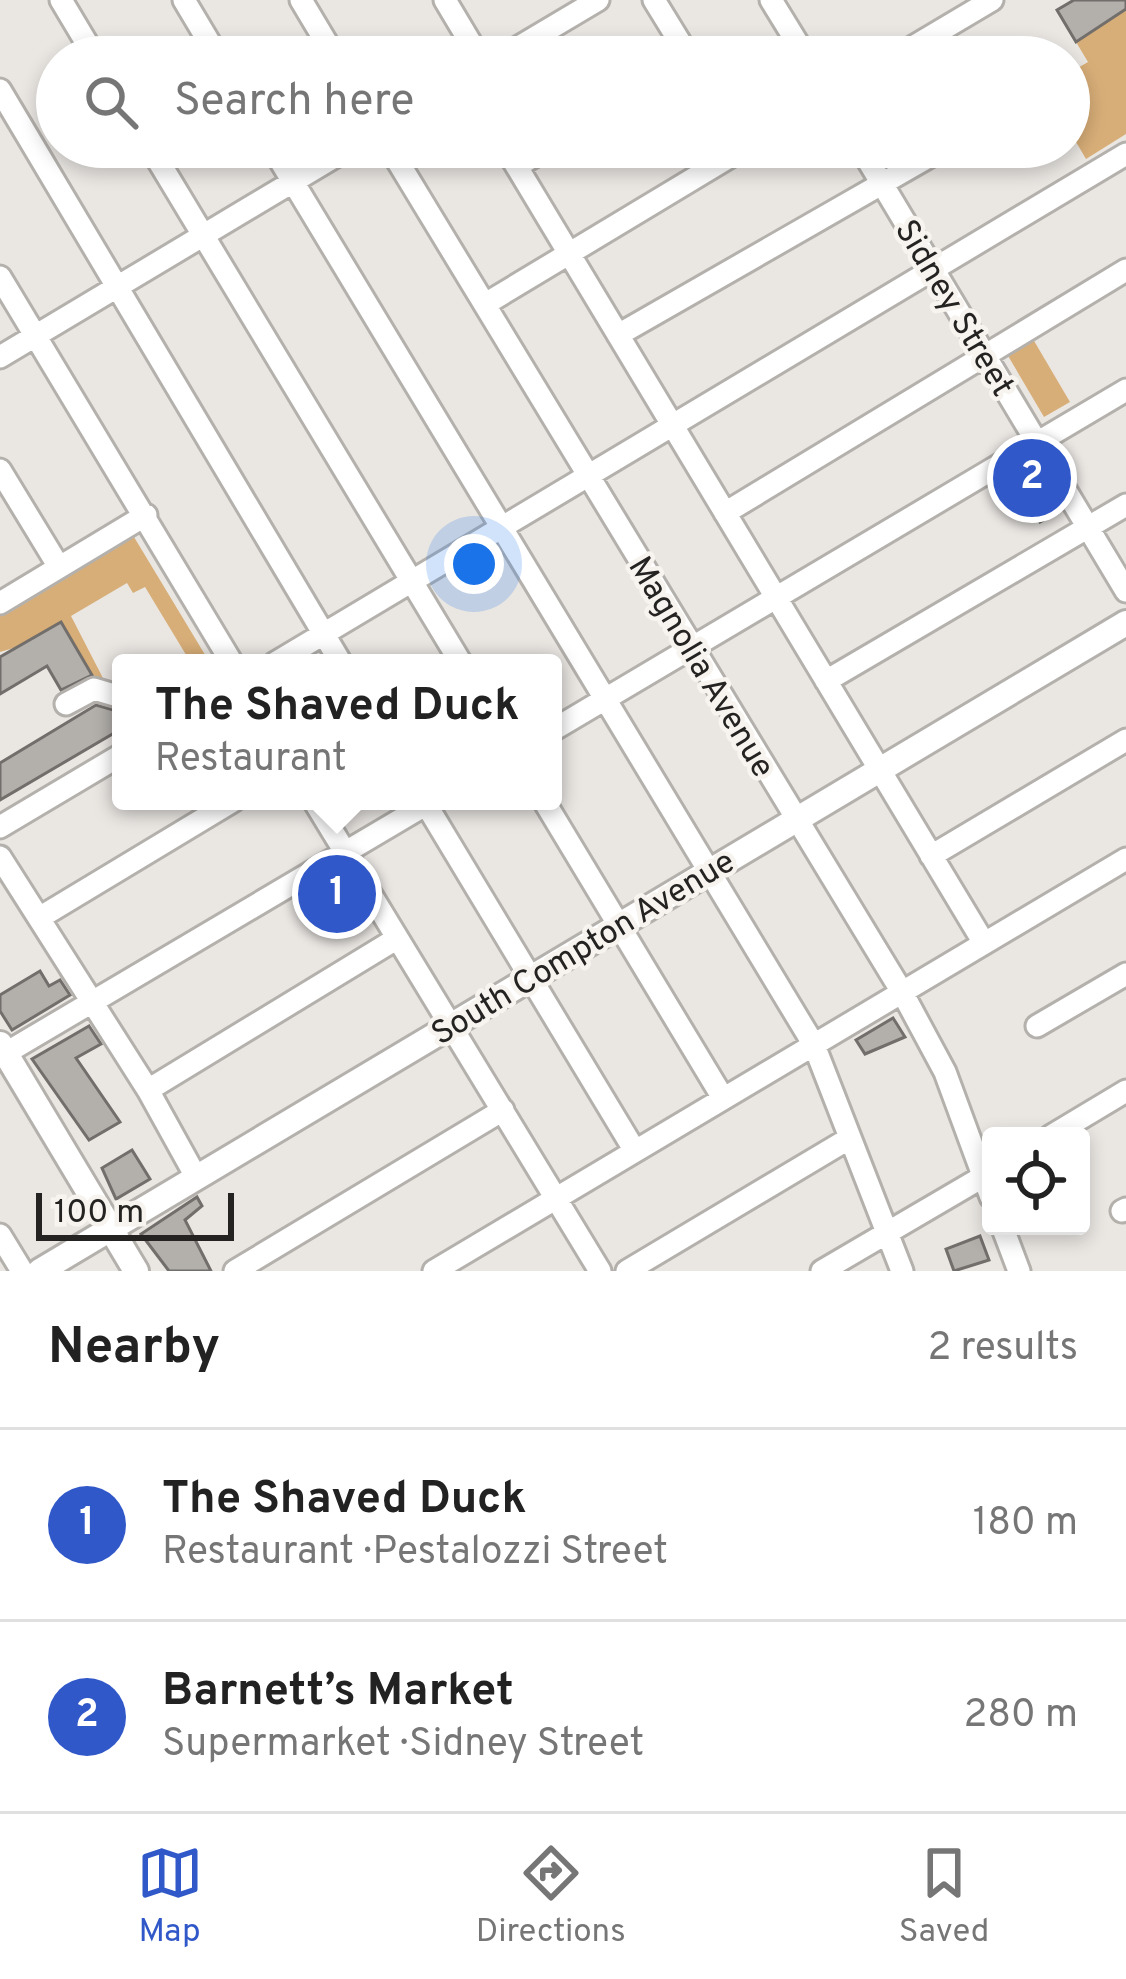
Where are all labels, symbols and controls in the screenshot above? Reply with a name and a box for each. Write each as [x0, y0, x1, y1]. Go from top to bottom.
search box [36, 36, 1090, 168]
icon: search [78, 69, 144, 135]
text: Search here [174, 74, 414, 131]
street label: Sidney Street [883, 213, 1022, 405]
pin: 2 [993, 433, 1071, 523]
your location [444, 534, 504, 594]
street label: Magnolia Avenue [617, 550, 782, 786]
popup [112, 654, 562, 810]
text: The Shaved Duck [155, 679, 519, 736]
text: Restaurant [155, 736, 347, 785]
street label: South Compton Avenue [425, 842, 743, 1057]
pin: 1 [298, 849, 376, 939]
map controls [982, 1127, 1090, 1235]
button: locate [982, 1127, 1090, 1235]
scale bar [36, 1187, 234, 1240]
text: 100 m [54, 1193, 144, 1235]
text: Nearby [48, 1317, 220, 1382]
text: 2 results [927, 1325, 1078, 1374]
text: The Shaved Duck [162, 1472, 527, 1529]
text: 1 [79, 1500, 95, 1549]
text: 180 m [973, 1500, 1078, 1549]
text: Restaurant · Pestalozzi Street [162, 1529, 668, 1578]
text: Barnett’s Market [162, 1664, 514, 1721]
text: 2 [75, 1692, 99, 1741]
text: 280 m [963, 1692, 1078, 1741]
text: Supermarket · Sidney Street [162, 1721, 644, 1770]
tab: Map [137, 1840, 203, 1954]
tab: Directions [476, 1840, 626, 1954]
tab: Saved [899, 1840, 989, 1954]

